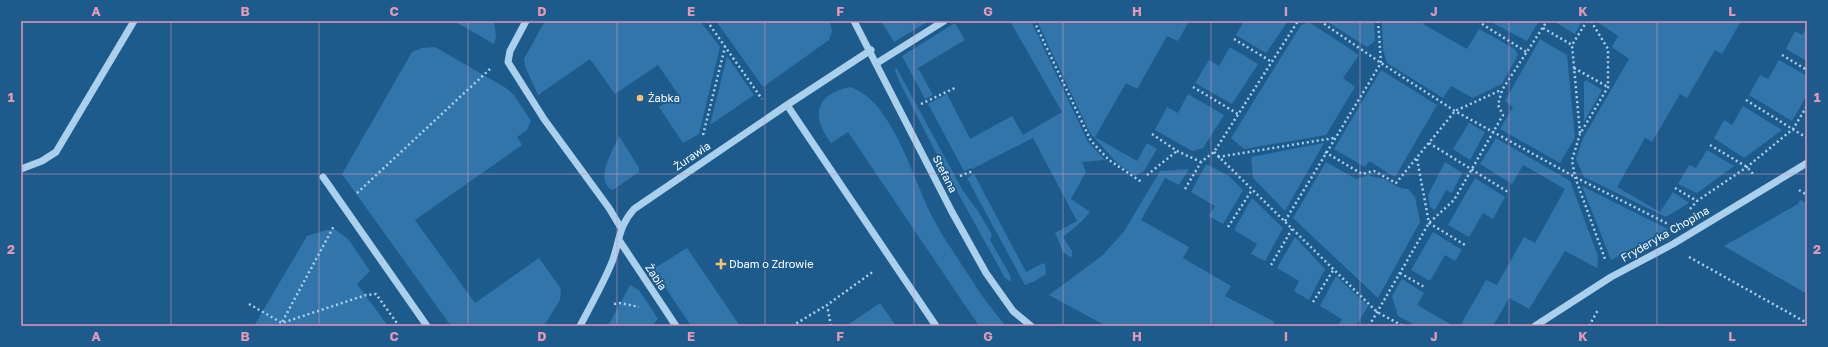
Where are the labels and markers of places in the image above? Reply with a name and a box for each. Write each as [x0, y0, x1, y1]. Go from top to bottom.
place label: Żabka [648, 91, 680, 104]
marker: Żabka [635, 93, 645, 103]
place label: Dbam o Zdrowie [729, 257, 814, 270]
marker: Dbam o Zdrowie [716, 259, 726, 269]

